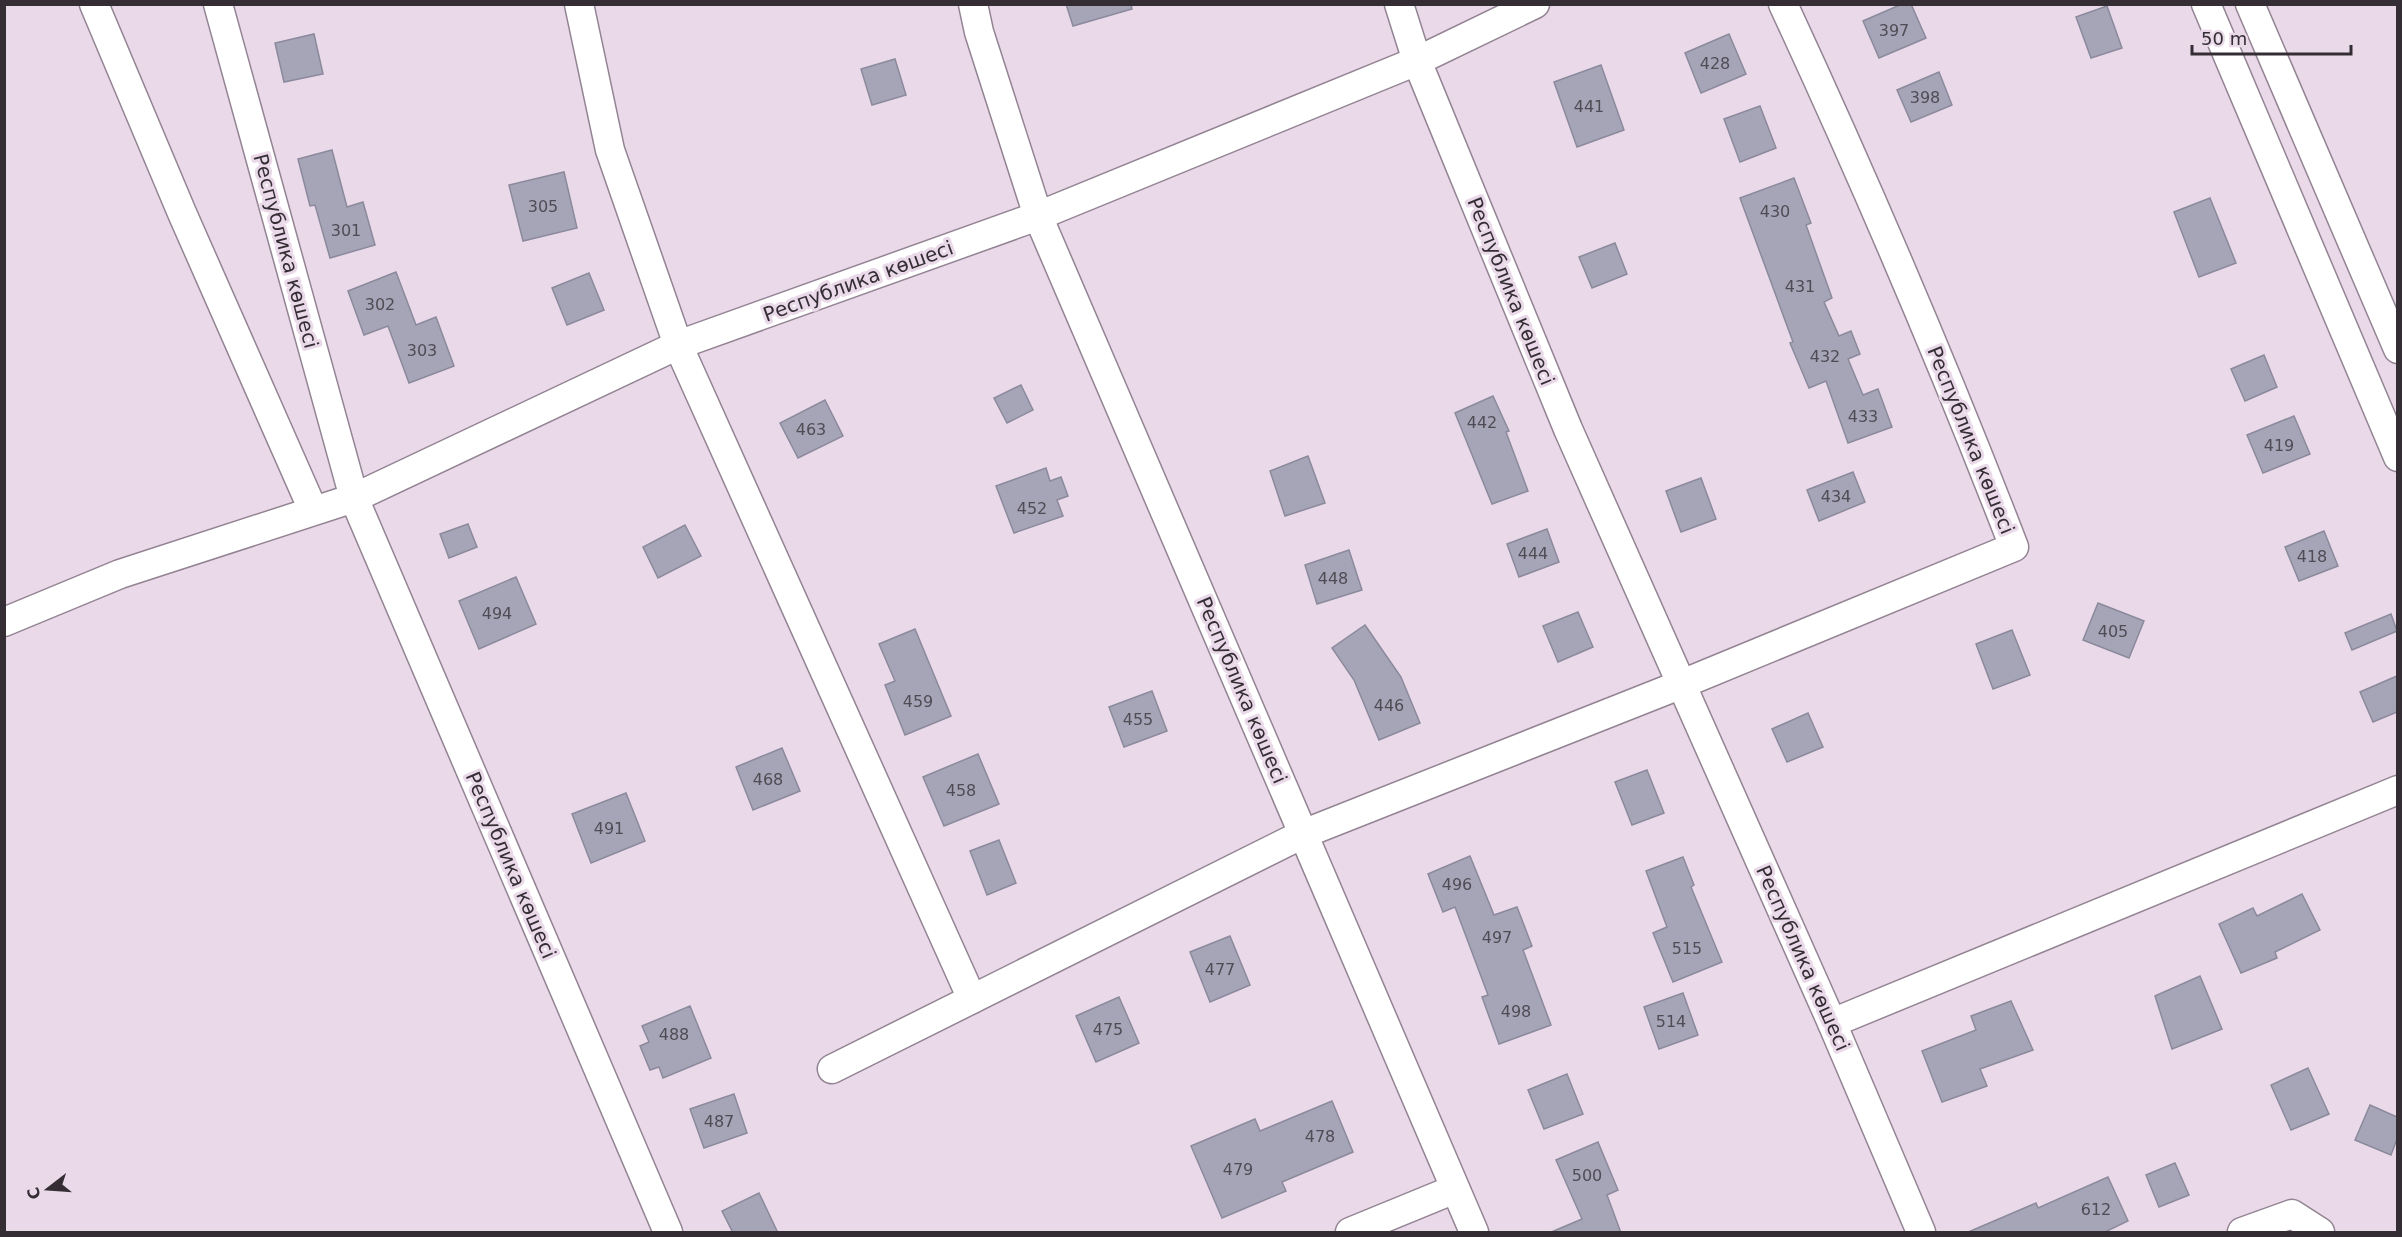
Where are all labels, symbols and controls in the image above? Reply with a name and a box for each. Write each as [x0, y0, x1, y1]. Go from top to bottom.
scale bar [2192, 18, 2351, 56]
house number: 397 [1879, 21, 1909, 40]
text: 50 m [2201, 28, 2247, 49]
house number: 428 [1700, 54, 1730, 73]
house number: 398 [1910, 88, 1940, 107]
house number: 441 [1574, 97, 1604, 116]
street label: Республика көшесі [248, 151, 324, 351]
street label: Республика көшесі [1462, 194, 1560, 388]
house number: 305 [528, 197, 558, 216]
house number: 430 [1760, 202, 1790, 221]
house number: 301 [331, 221, 361, 240]
street label: Республика көшесі [760, 235, 956, 327]
house number: 431 [1785, 277, 1815, 296]
house number: 302 [365, 295, 395, 314]
house number: 303 [407, 341, 437, 360]
street label: Республика көшесі [1922, 343, 2020, 537]
house number: 432 [1810, 347, 1840, 366]
house number: 433 [1848, 407, 1878, 426]
house number: 442 [1467, 413, 1497, 432]
house number: 463 [796, 420, 826, 439]
house number: 419 [2264, 436, 2294, 455]
house number: 434 [1821, 487, 1851, 506]
house number: 452 [1017, 499, 1047, 518]
house number: 444 [1518, 544, 1548, 563]
house number: 418 [2297, 547, 2327, 566]
house number: 448 [1318, 569, 1348, 588]
street label: Республика көшесі [1192, 593, 1292, 787]
house number: 494 [482, 604, 512, 623]
house number: 405 [2098, 622, 2128, 641]
house number: 459 [903, 692, 933, 711]
house number: 446 [1374, 696, 1404, 715]
house number: 455 [1123, 710, 1153, 729]
street label: Республика көшесі [461, 768, 561, 962]
house number: 468 [753, 770, 783, 789]
house number: 458 [946, 781, 976, 800]
house number: 491 [594, 819, 624, 838]
street label: Республика көшесі [1751, 862, 1855, 1054]
house number: 496 [1442, 875, 1472, 894]
house number: 497 [1482, 928, 1512, 947]
house number: 515 [1672, 939, 1702, 958]
house number: 477 [1205, 960, 1235, 979]
house number: 498 [1501, 1002, 1531, 1021]
house number: 514 [1656, 1012, 1686, 1031]
house number: 475 [1093, 1020, 1123, 1039]
house number: 488 [659, 1025, 689, 1044]
house number: 487 [704, 1112, 734, 1131]
house number: 478 [1305, 1127, 1335, 1146]
north arrow [18, 1159, 78, 1219]
house number: 479 [1223, 1160, 1253, 1179]
house number: 500 [1572, 1166, 1602, 1185]
text: С [23, 1185, 45, 1202]
house number: 612 [2081, 1200, 2111, 1219]

